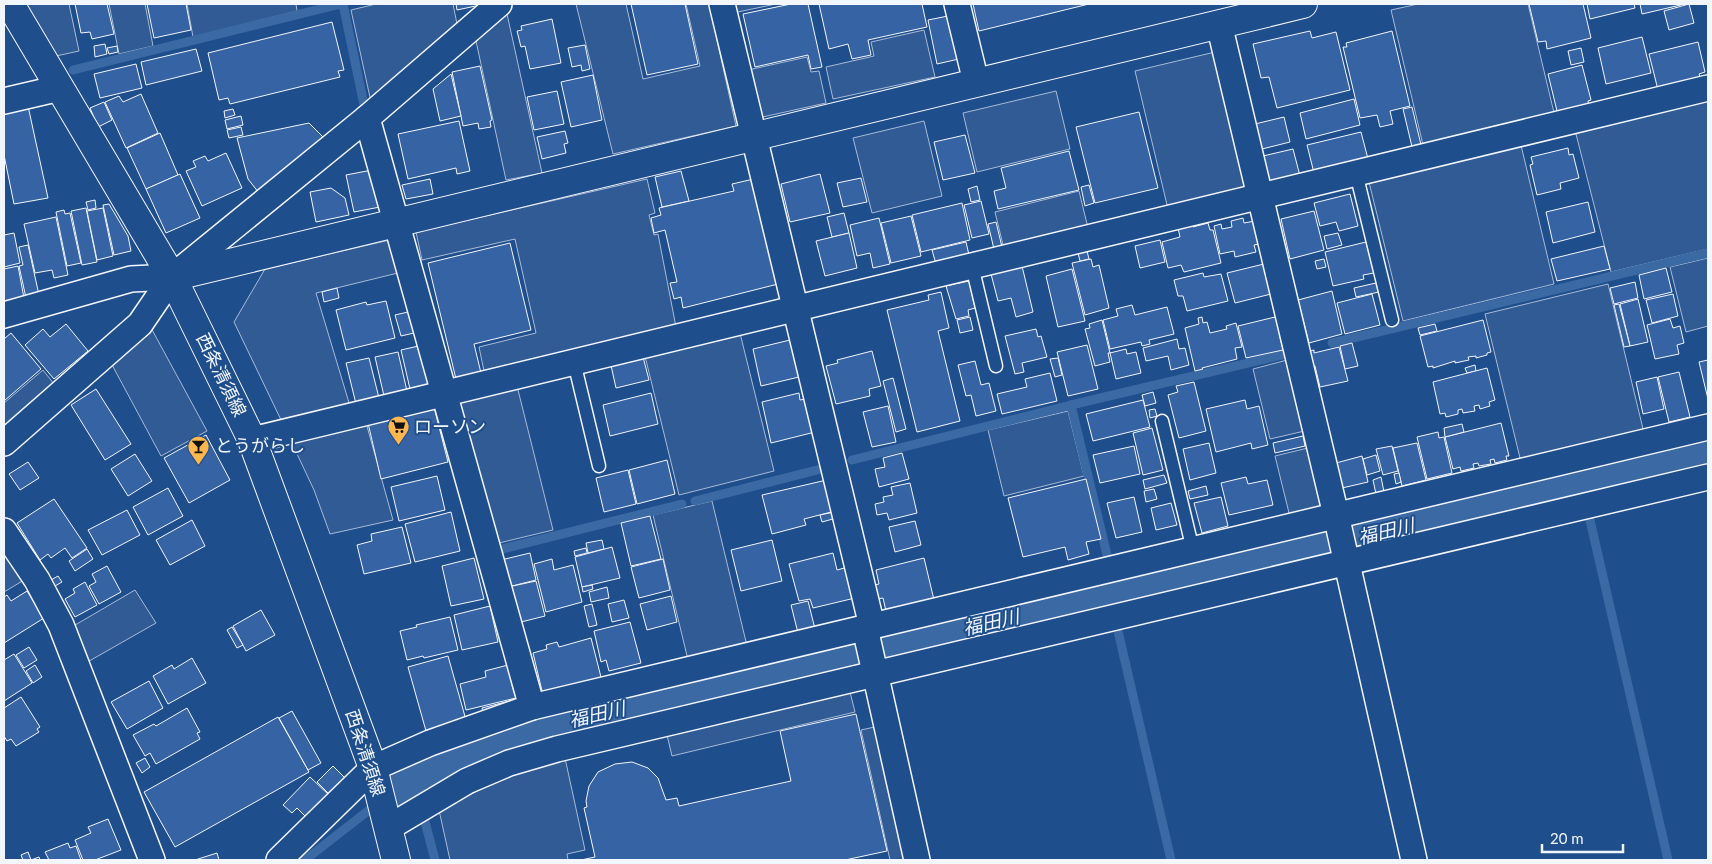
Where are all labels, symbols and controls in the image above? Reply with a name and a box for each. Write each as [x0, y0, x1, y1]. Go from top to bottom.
street label: 西条清須線 [192, 329, 252, 420]
supermarket icon: ローソン [386, 415, 410, 446]
place label: ローソン [414, 415, 486, 437]
bar icon: とうがらし [187, 434, 211, 465]
place label: とうがらし [215, 434, 305, 456]
water label: 福田川 [1356, 512, 1418, 548]
water label: 福田川 [961, 603, 1023, 639]
water label: 福田川 [567, 695, 629, 731]
street label: 西条清須線 [342, 706, 390, 799]
scale bar [1542, 822, 1623, 854]
text: 20 m [1550, 829, 1584, 847]

